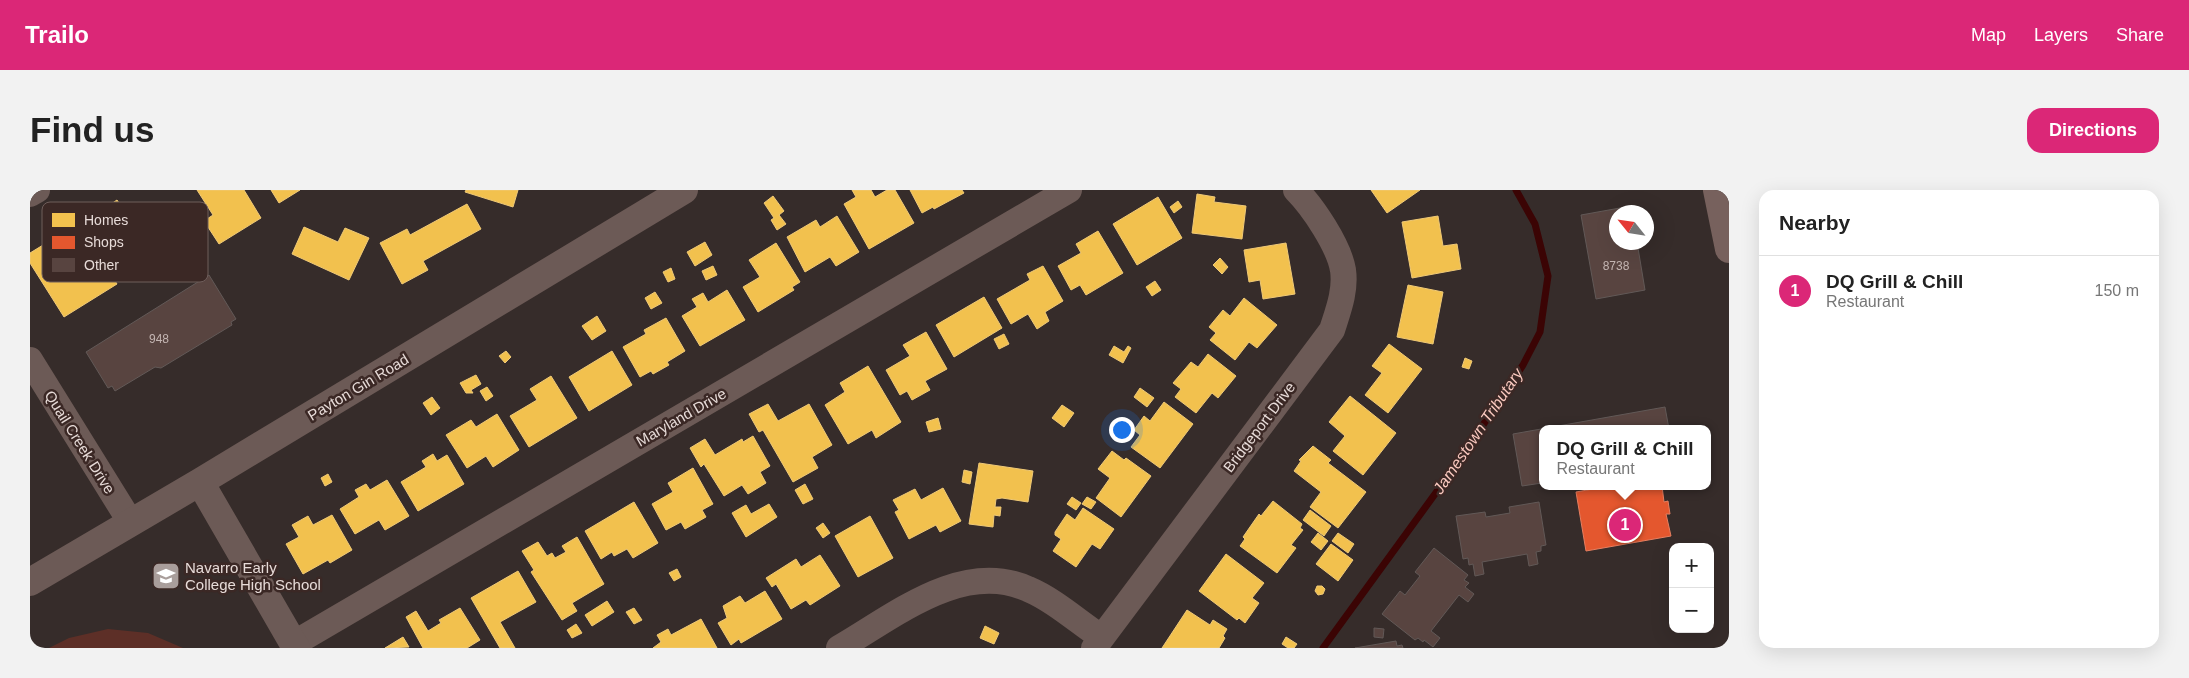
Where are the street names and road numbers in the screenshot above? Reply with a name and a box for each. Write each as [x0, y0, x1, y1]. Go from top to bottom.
street label: Payton Gin Road [305, 350, 411, 424]
street label: Bridgeport Drive [1220, 379, 1298, 475]
street label: Maryland Drive [633, 384, 729, 450]
street label: Quail Creek Drive [41, 387, 119, 497]

